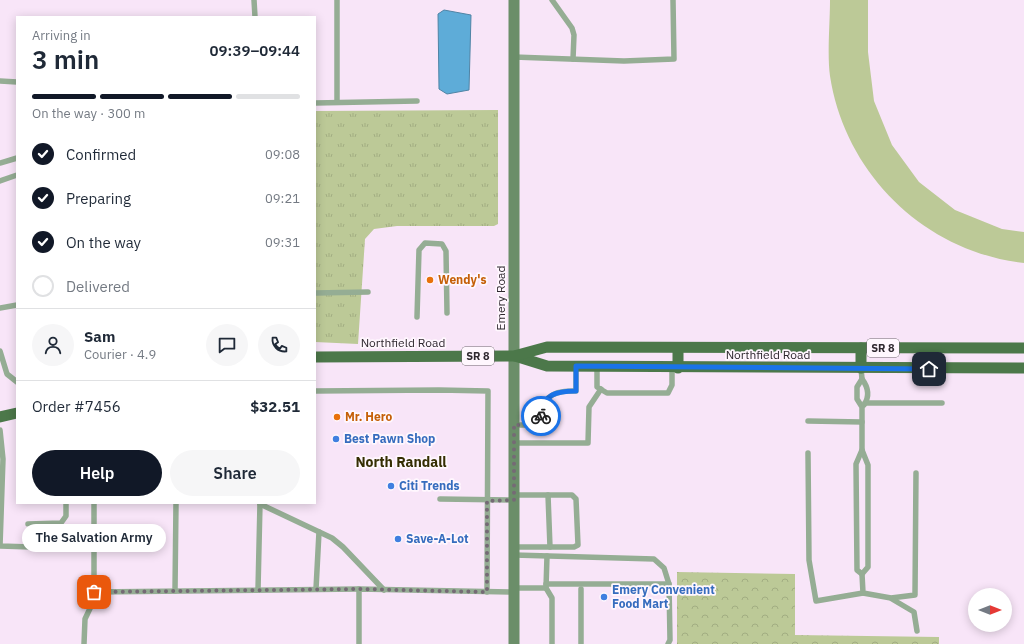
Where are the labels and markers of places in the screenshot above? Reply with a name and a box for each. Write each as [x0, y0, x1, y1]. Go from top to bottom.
place label: Wendy's [438, 272, 486, 287]
marker: Wendy's [425, 275, 435, 285]
pin [912, 352, 946, 386]
place label: Mr. Hero [345, 409, 392, 424]
marker: Mr. Hero [332, 412, 342, 422]
place label: Best Pawn Shop [344, 431, 435, 446]
marker: Best Pawn Shop [331, 434, 341, 444]
place label: Citi Trends [399, 478, 460, 493]
marker: Citi Trends [386, 481, 396, 491]
callout: The Salvation Army [22, 524, 166, 552]
place label: Save-A-Lot [406, 531, 469, 546]
marker: Save-A-Lot [393, 534, 403, 544]
pin [77, 575, 111, 609]
place label: Emery Convenient Food Mart [612, 582, 715, 611]
marker: Emery Convenient Food Mart [599, 592, 609, 602]

